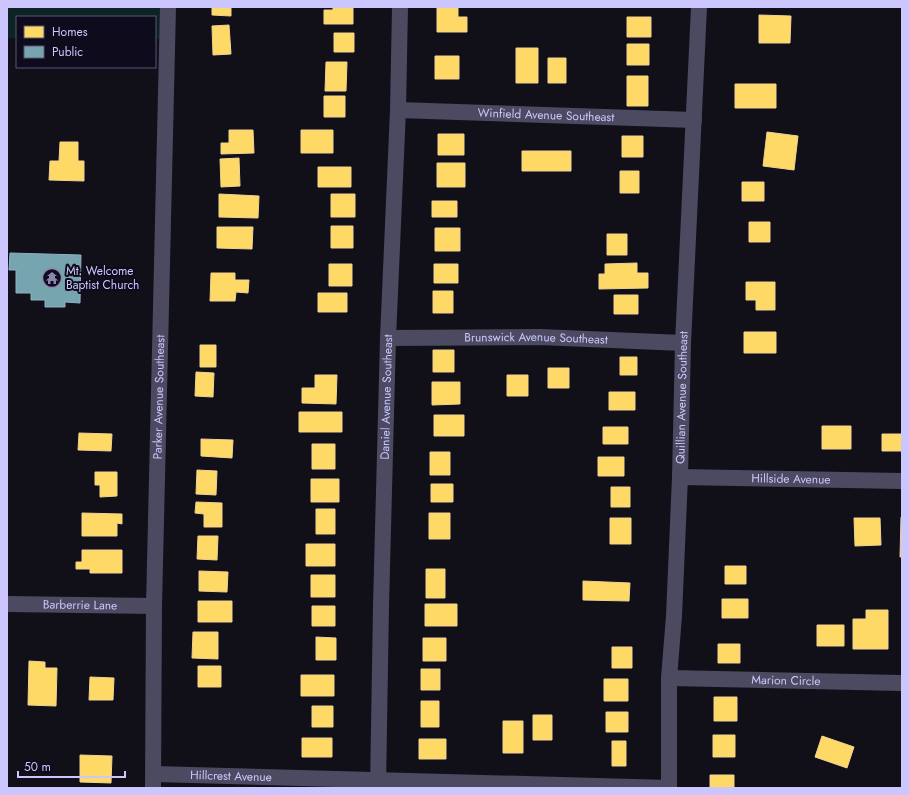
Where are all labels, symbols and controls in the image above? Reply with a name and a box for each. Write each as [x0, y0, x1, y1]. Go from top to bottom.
legend [16, 16, 156, 68]
text: Homes [52, 23, 88, 41]
text: Public [52, 43, 83, 61]
street label: Winfield Avenue Southeast [477, 104, 615, 126]
place label: Mt. Welcome Baptist Church [66, 262, 139, 294]
temple icon: Mt. Welcome Baptist Church [41, 267, 63, 289]
street label: Brunswick Avenue Southeast [464, 328, 608, 349]
street label: Quillian Avenue Southeast [671, 331, 693, 464]
street label: Parker Avenue Southeast [148, 334, 169, 460]
street label: Daniel Avenue Southeast [376, 334, 397, 460]
street label: Hillside Avenue [751, 469, 831, 489]
street label: Barberrie Lane [43, 595, 117, 614]
street label: Marion Circle [751, 671, 821, 690]
scale bar [18, 753, 125, 779]
text: 50 m [24, 758, 51, 776]
street label: Hillcrest Avenue [190, 766, 272, 786]

